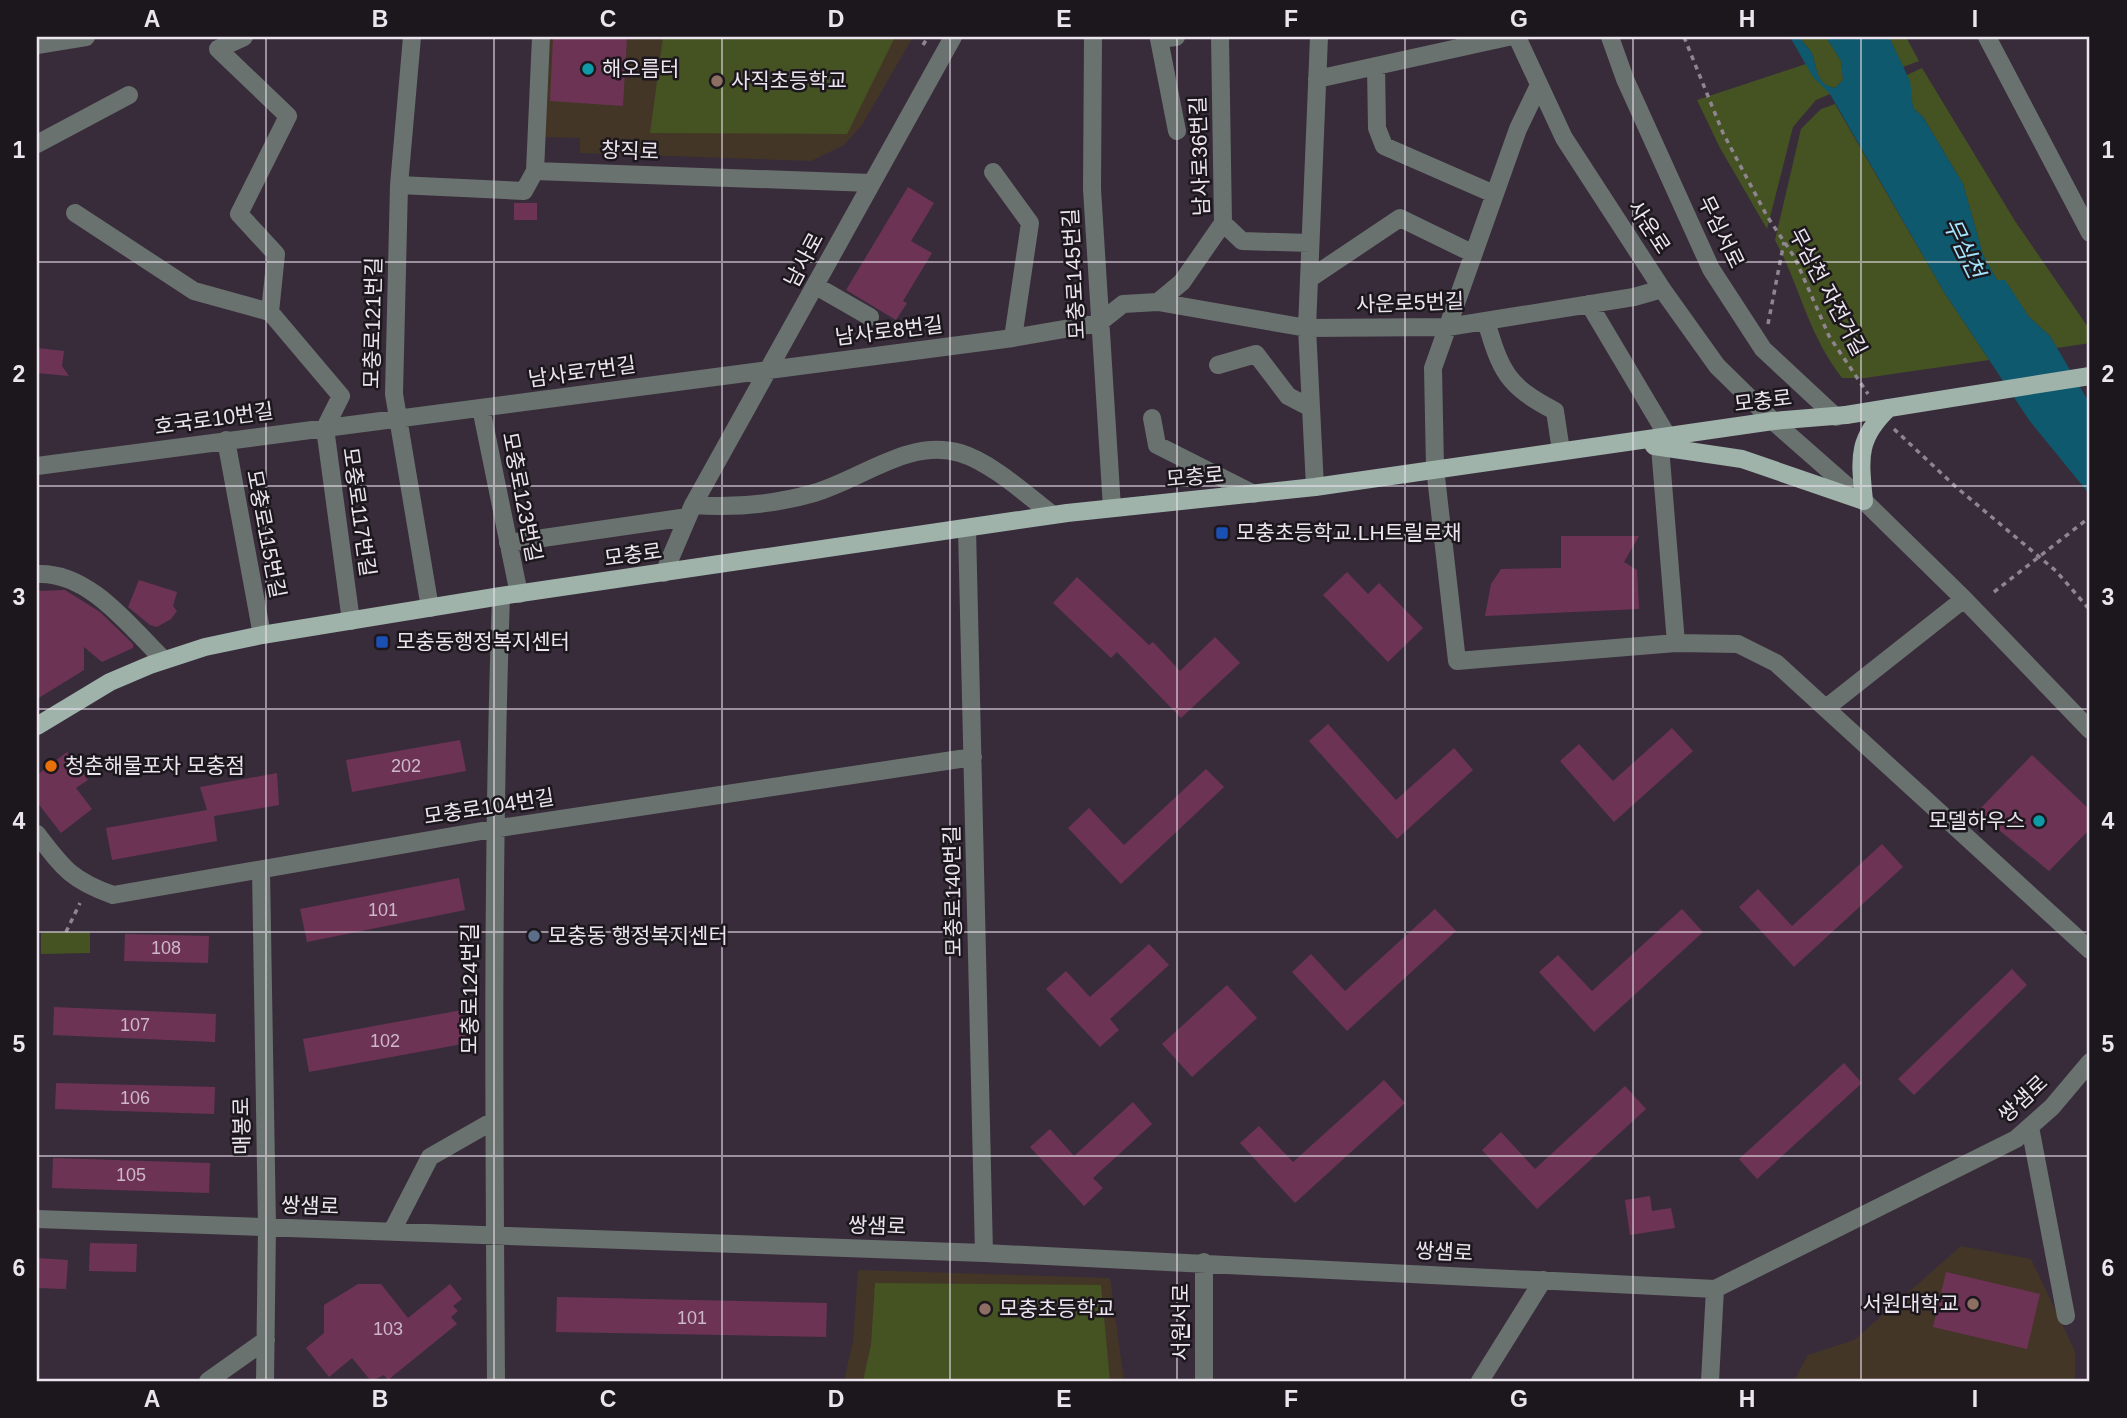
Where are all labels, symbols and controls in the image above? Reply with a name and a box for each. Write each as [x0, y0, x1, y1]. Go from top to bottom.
text: A [144, 6, 160, 32]
text: B [372, 6, 388, 32]
text: C [600, 6, 616, 32]
text: D [828, 6, 844, 32]
text: E [1056, 6, 1072, 32]
text: F [1284, 6, 1298, 32]
text: G [1510, 6, 1528, 32]
text: H [1739, 6, 1755, 32]
text: I [1972, 6, 1978, 32]
place label: 해오름터 [602, 57, 679, 80]
marker: 해오름터 [580, 61, 596, 77]
place label: 사직초등학교 [731, 69, 847, 92]
marker: 사직초등학교 [709, 73, 725, 89]
street label: 남사로36번길 [1186, 96, 1213, 216]
text: 1 [13, 137, 26, 163]
text: 1 [2102, 137, 2115, 163]
street label: 창직로 [601, 138, 659, 163]
street label: 무심서로 [1694, 192, 1749, 272]
street label: 사운로 [1624, 196, 1675, 257]
street label: 모충로145번길 [1059, 208, 1088, 340]
water label: 무심천 [1938, 214, 1991, 285]
street label: 무심천 자전거길 [1785, 224, 1872, 359]
street label: 남사로 [780, 229, 827, 291]
street label: 모충로121번길 [360, 257, 385, 389]
street label: 사운로5번길 [1355, 289, 1464, 316]
street label: 남사로8번길 [834, 312, 944, 349]
street label: 남사로7번길 [527, 353, 637, 390]
text: 2 [13, 361, 25, 387]
text: 2 [2102, 361, 2114, 387]
street label: 모충로 [1733, 386, 1793, 415]
street label: 호국로10번길 [153, 399, 275, 438]
street label: 모충로123번길 [499, 430, 546, 564]
street label: 모충로117번길 [339, 446, 380, 578]
street label: 모충로 [1165, 463, 1225, 490]
street label: 모충로115번길 [243, 468, 290, 600]
place label: 모충초등학교.LH트릴로채 [1236, 521, 1462, 544]
marker: 모충초등학교.LH트릴로채 [1214, 525, 1230, 541]
street label: 모충로 [603, 539, 663, 570]
text: 3 [13, 584, 25, 610]
text: 3 [2102, 584, 2114, 610]
place label: 모충동행정복지센터 [396, 630, 570, 653]
marker: 모충동행정복지센터 [374, 634, 390, 650]
place label: 청춘해물포차 모충점 [65, 754, 245, 777]
house number: 202 [391, 756, 421, 776]
marker: 청춘해물포차 모충점 [43, 758, 59, 774]
street label: 모충로104번길 [422, 785, 556, 828]
text: 4 [13, 808, 26, 834]
text: 4 [2102, 808, 2115, 834]
place label: 모델하우스 [1928, 809, 2025, 832]
marker: 모델하우스 [2031, 813, 2047, 829]
street label: 모충로140번길 [940, 825, 965, 957]
house number: 101 [368, 900, 398, 920]
street label: 모충로124번길 [458, 923, 481, 1055]
place label: 모충동 행정복지센터 [548, 924, 728, 947]
marker: 모충동 행정복지센터 [526, 928, 542, 944]
house number: 108 [151, 938, 181, 958]
house number: 107 [120, 1015, 150, 1035]
text: 5 [13, 1031, 26, 1057]
house number: 102 [370, 1031, 400, 1051]
text: 5 [2102, 1031, 2115, 1057]
street label: 쌍샘로 [1994, 1070, 2052, 1127]
house number: 106 [120, 1088, 150, 1108]
street label: 매봉로 [229, 1097, 254, 1155]
house number: 105 [116, 1165, 146, 1185]
street label: 쌍샘로 [281, 1193, 339, 1218]
street label: 쌍샘로 [848, 1213, 906, 1238]
street label: 쌍샘로 [1414, 1238, 1474, 1265]
text: 6 [13, 1255, 25, 1281]
text: 6 [2102, 1255, 2114, 1281]
street label: 서원서로 [1169, 1283, 1192, 1361]
place label: 서원대학교 [1862, 1292, 1959, 1315]
marker: 서원대학교 [1965, 1296, 1981, 1312]
place label: 모충초등학교 [999, 1297, 1115, 1320]
marker: 모충초등학교 [977, 1301, 993, 1317]
house number: 101 [677, 1308, 707, 1328]
house number: 103 [373, 1319, 403, 1339]
text: A [144, 1386, 160, 1412]
text: B [372, 1386, 388, 1412]
text: C [600, 1386, 616, 1412]
text: D [828, 1386, 844, 1412]
text: E [1056, 1386, 1072, 1412]
text: F [1284, 1386, 1298, 1412]
text: G [1510, 1386, 1528, 1412]
text: H [1739, 1386, 1755, 1412]
text: I [1972, 1386, 1978, 1412]

